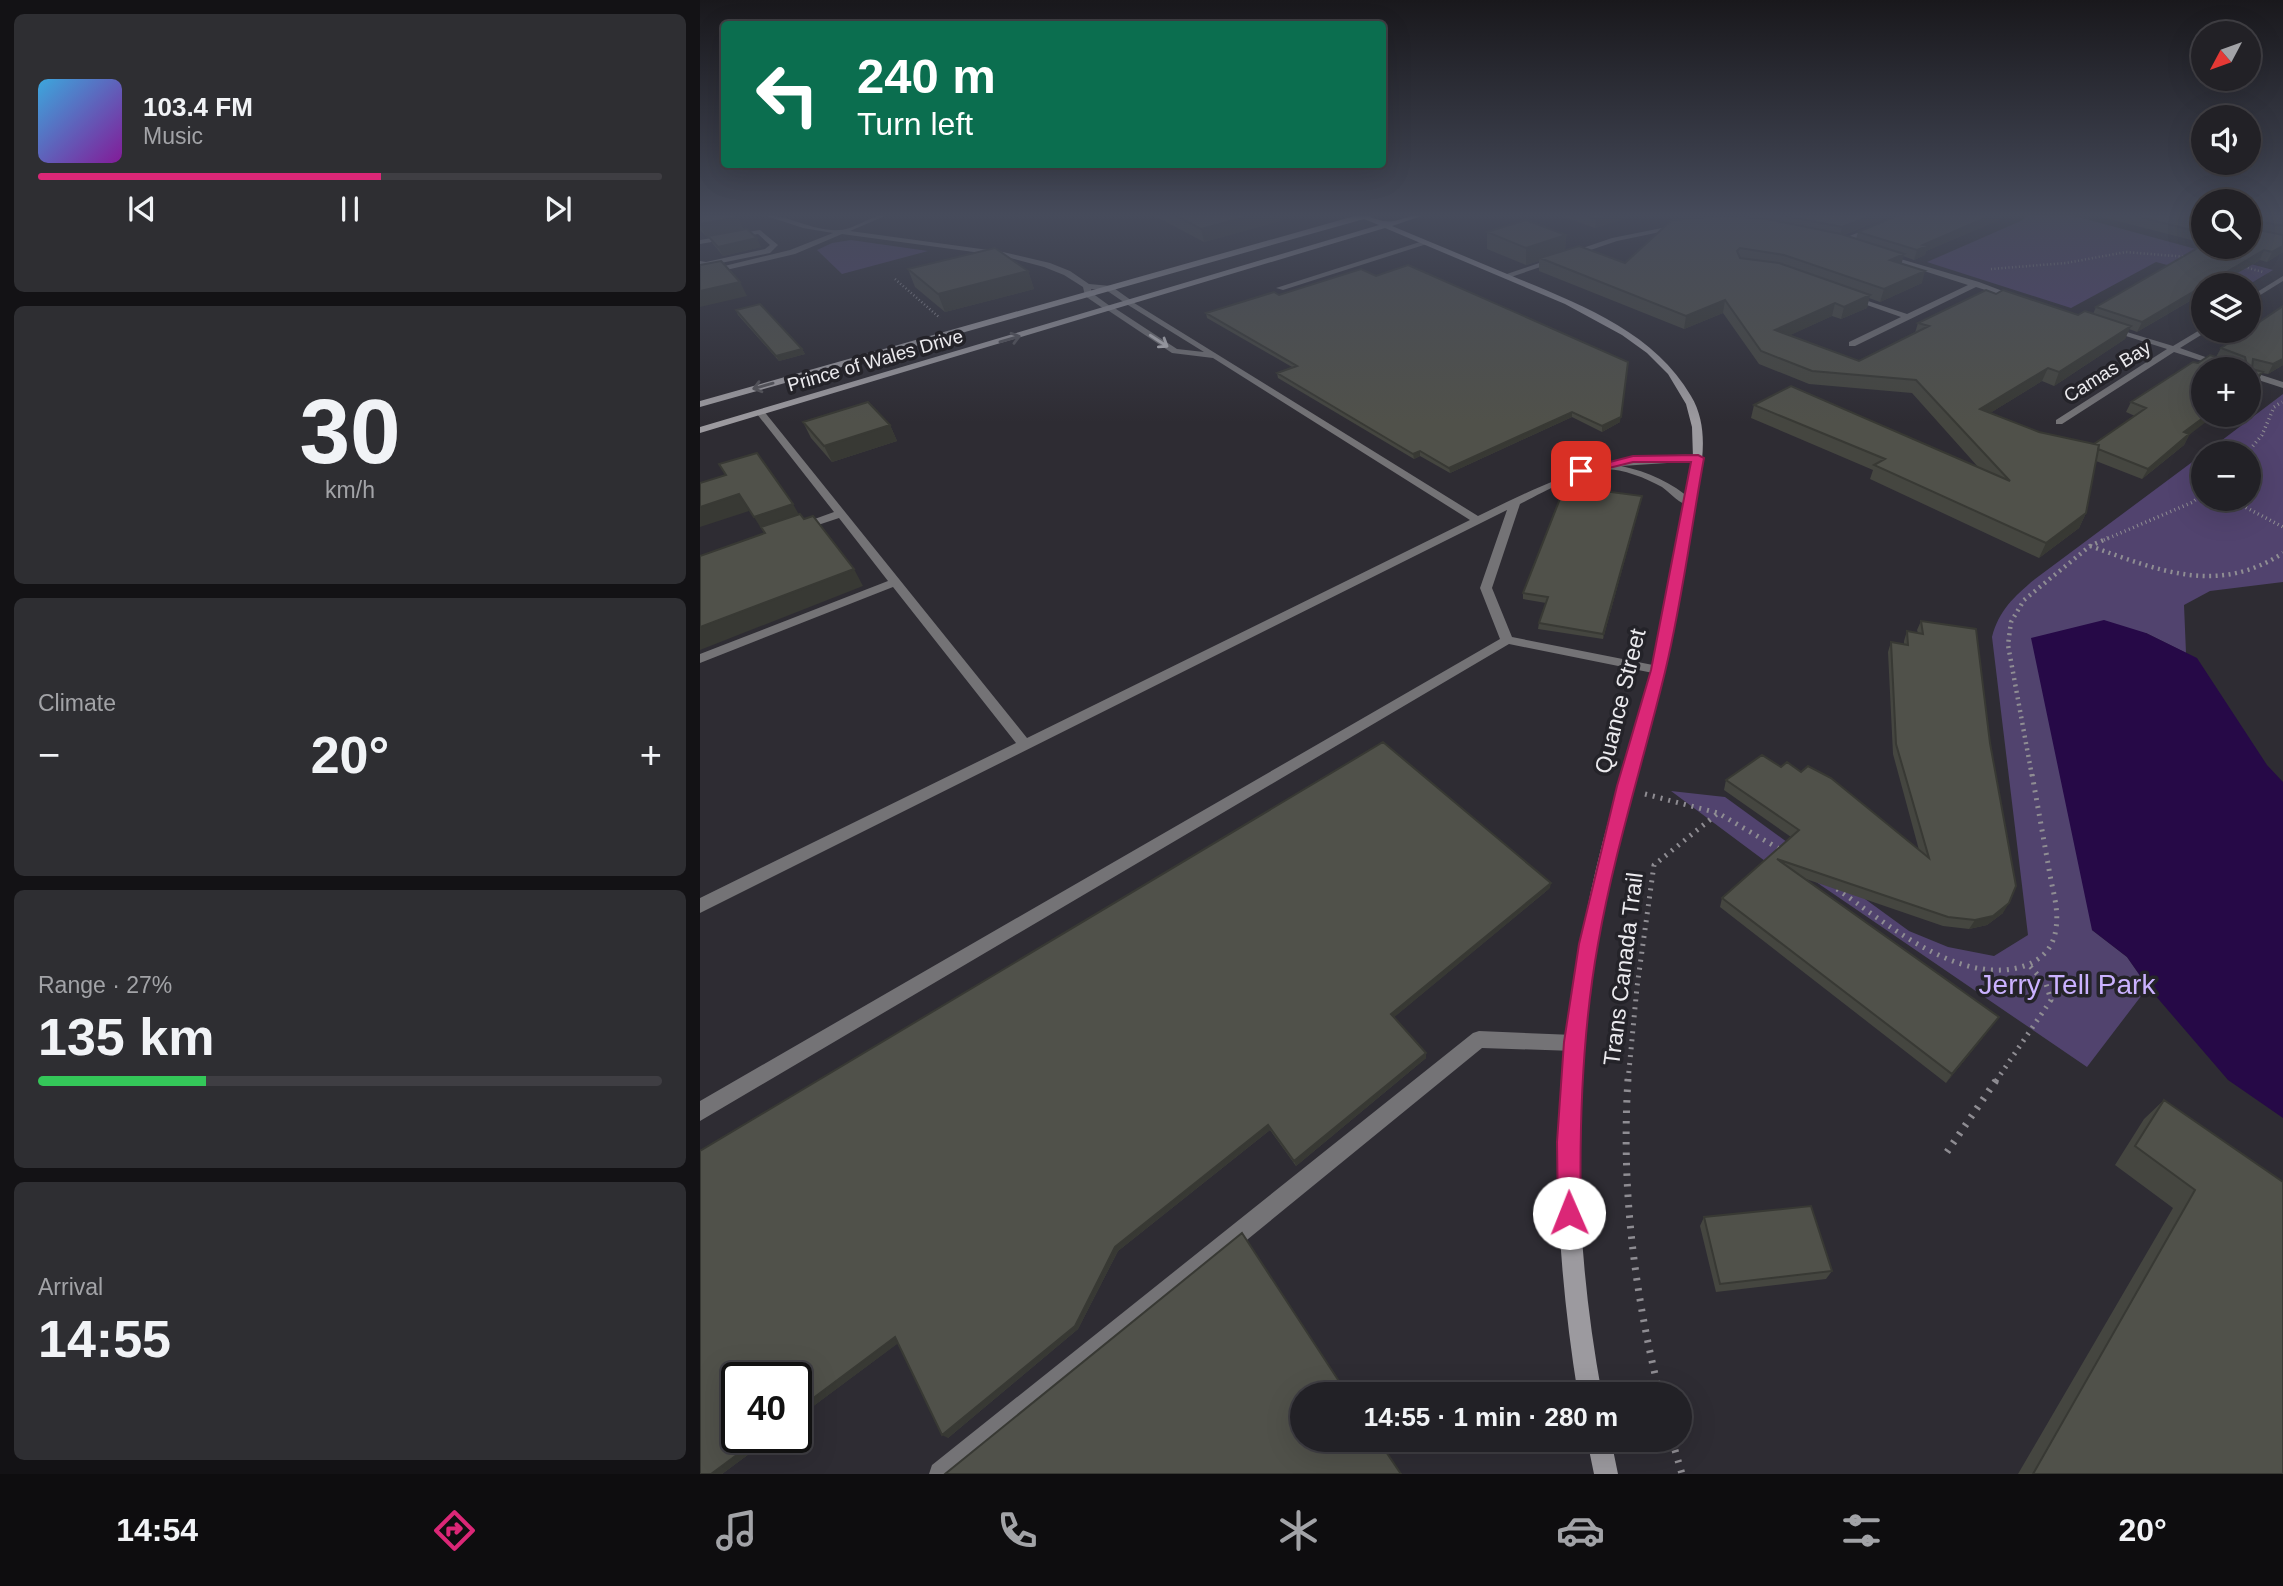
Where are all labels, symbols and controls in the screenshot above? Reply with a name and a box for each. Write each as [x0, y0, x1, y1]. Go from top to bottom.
north arrow [2191, 21, 2261, 91]
map controls [2191, 21, 2261, 511]
icon: left [742, 49, 833, 140]
text: 240 m [857, 49, 996, 103]
text: 103.4 FM [143, 92, 253, 122]
button: sound [2191, 105, 2261, 175]
text: Turn left [857, 106, 973, 142]
text: Music [143, 123, 203, 149]
button: search [2191, 189, 2261, 259]
icon: previous [123, 190, 161, 228]
icon: pause [331, 190, 369, 228]
icon: next [539, 190, 577, 228]
button: layers [2191, 273, 2261, 343]
street label: Prince of Wales Drive [785, 325, 965, 396]
one-way arrow [999, 331, 1021, 344]
one-way arrow [1149, 333, 1168, 348]
street label: Camas Bay [2060, 336, 2155, 406]
button: + [2191, 357, 2261, 427]
one-way arrow [752, 380, 774, 393]
text: 30 [299, 381, 401, 482]
pin [1551, 441, 1611, 501]
button: − [2191, 441, 2261, 511]
icon: arrive [1562, 452, 1600, 490]
text: km/h [325, 477, 375, 503]
street label: Quance Street [1589, 625, 1651, 776]
text: Climate [38, 690, 116, 716]
text: 20° [311, 726, 389, 784]
text: − [38, 734, 60, 776]
text: + [640, 734, 662, 776]
street label: Trans Canada Trail [1598, 871, 1648, 1067]
park label: Jerry Tell Park [1979, 969, 2156, 1000]
text: Range · 27% [38, 972, 172, 998]
text: 135 km [38, 1008, 214, 1066]
position arrow [1532, 1176, 1606, 1250]
text: Arrival [38, 1274, 103, 1300]
text: 14:55 [38, 1310, 171, 1368]
speed limit sign: 40 [721, 1362, 812, 1453]
text: 14:55 · 1 min · 280 m [1364, 1402, 1618, 1432]
icon: directions [430, 1506, 479, 1555]
icon: music [712, 1506, 761, 1555]
icon: phone [993, 1506, 1042, 1555]
icon: climate [1274, 1506, 1323, 1555]
icon: car [1556, 1506, 1605, 1555]
icon: filters [1837, 1506, 1886, 1555]
text: 14:54 [116, 1512, 198, 1548]
text: 20° [2118, 1512, 2167, 1548]

